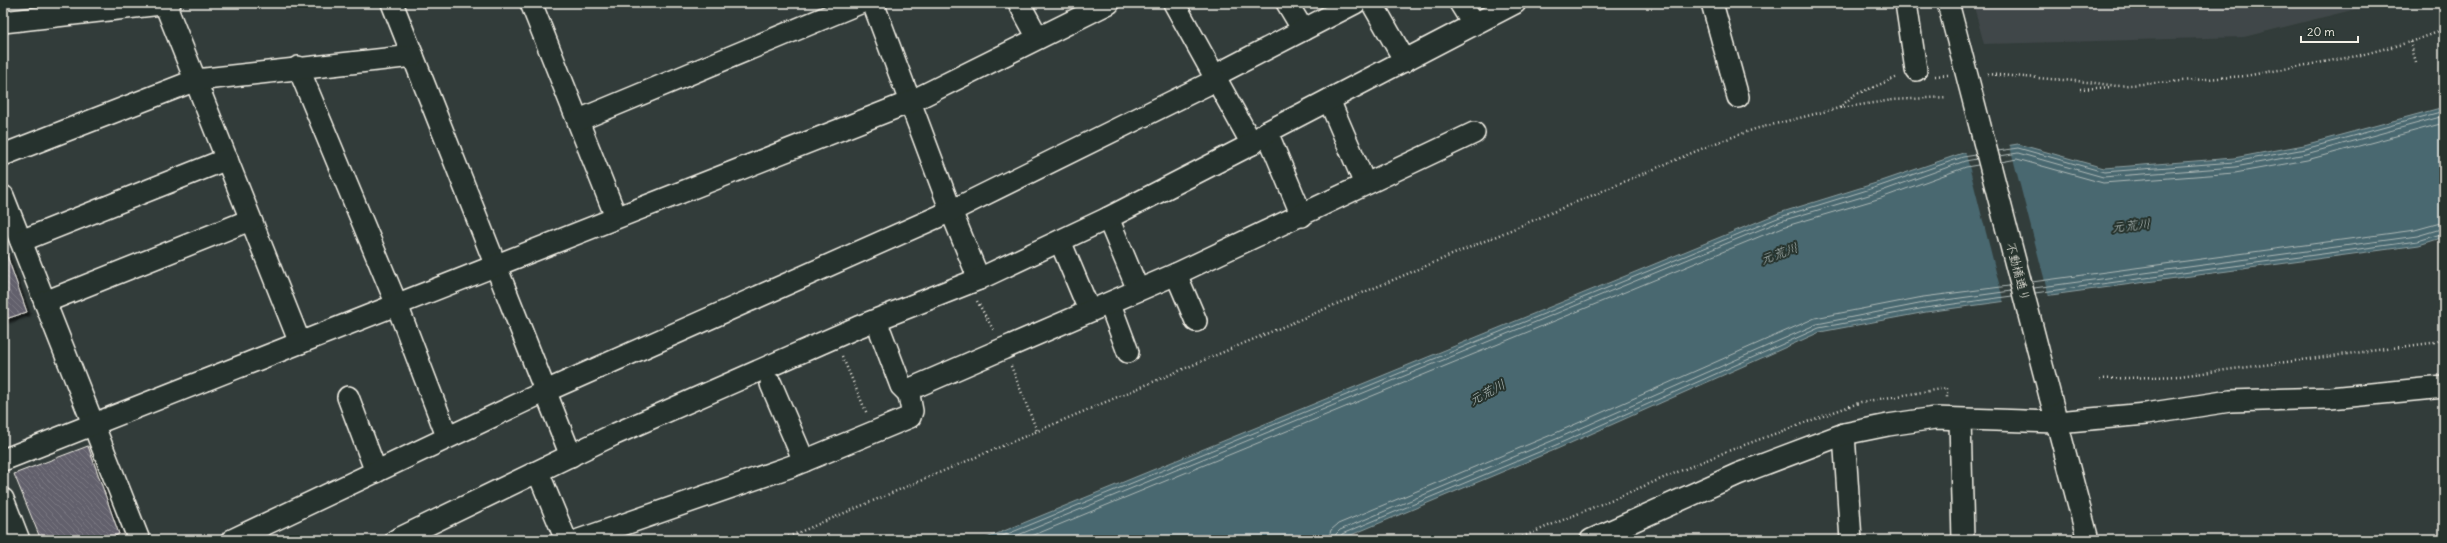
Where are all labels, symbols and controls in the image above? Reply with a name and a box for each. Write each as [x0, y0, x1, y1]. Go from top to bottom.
scale bar [2301, 18, 2358, 44]
text: 20 m [2307, 24, 2335, 39]
water label: 元荒川 [2111, 215, 2151, 236]
water label: 元荒川 [1758, 239, 1800, 268]
street label: 不動橋通り [2003, 241, 2033, 303]
water label: 元荒川 [1466, 376, 1508, 409]

